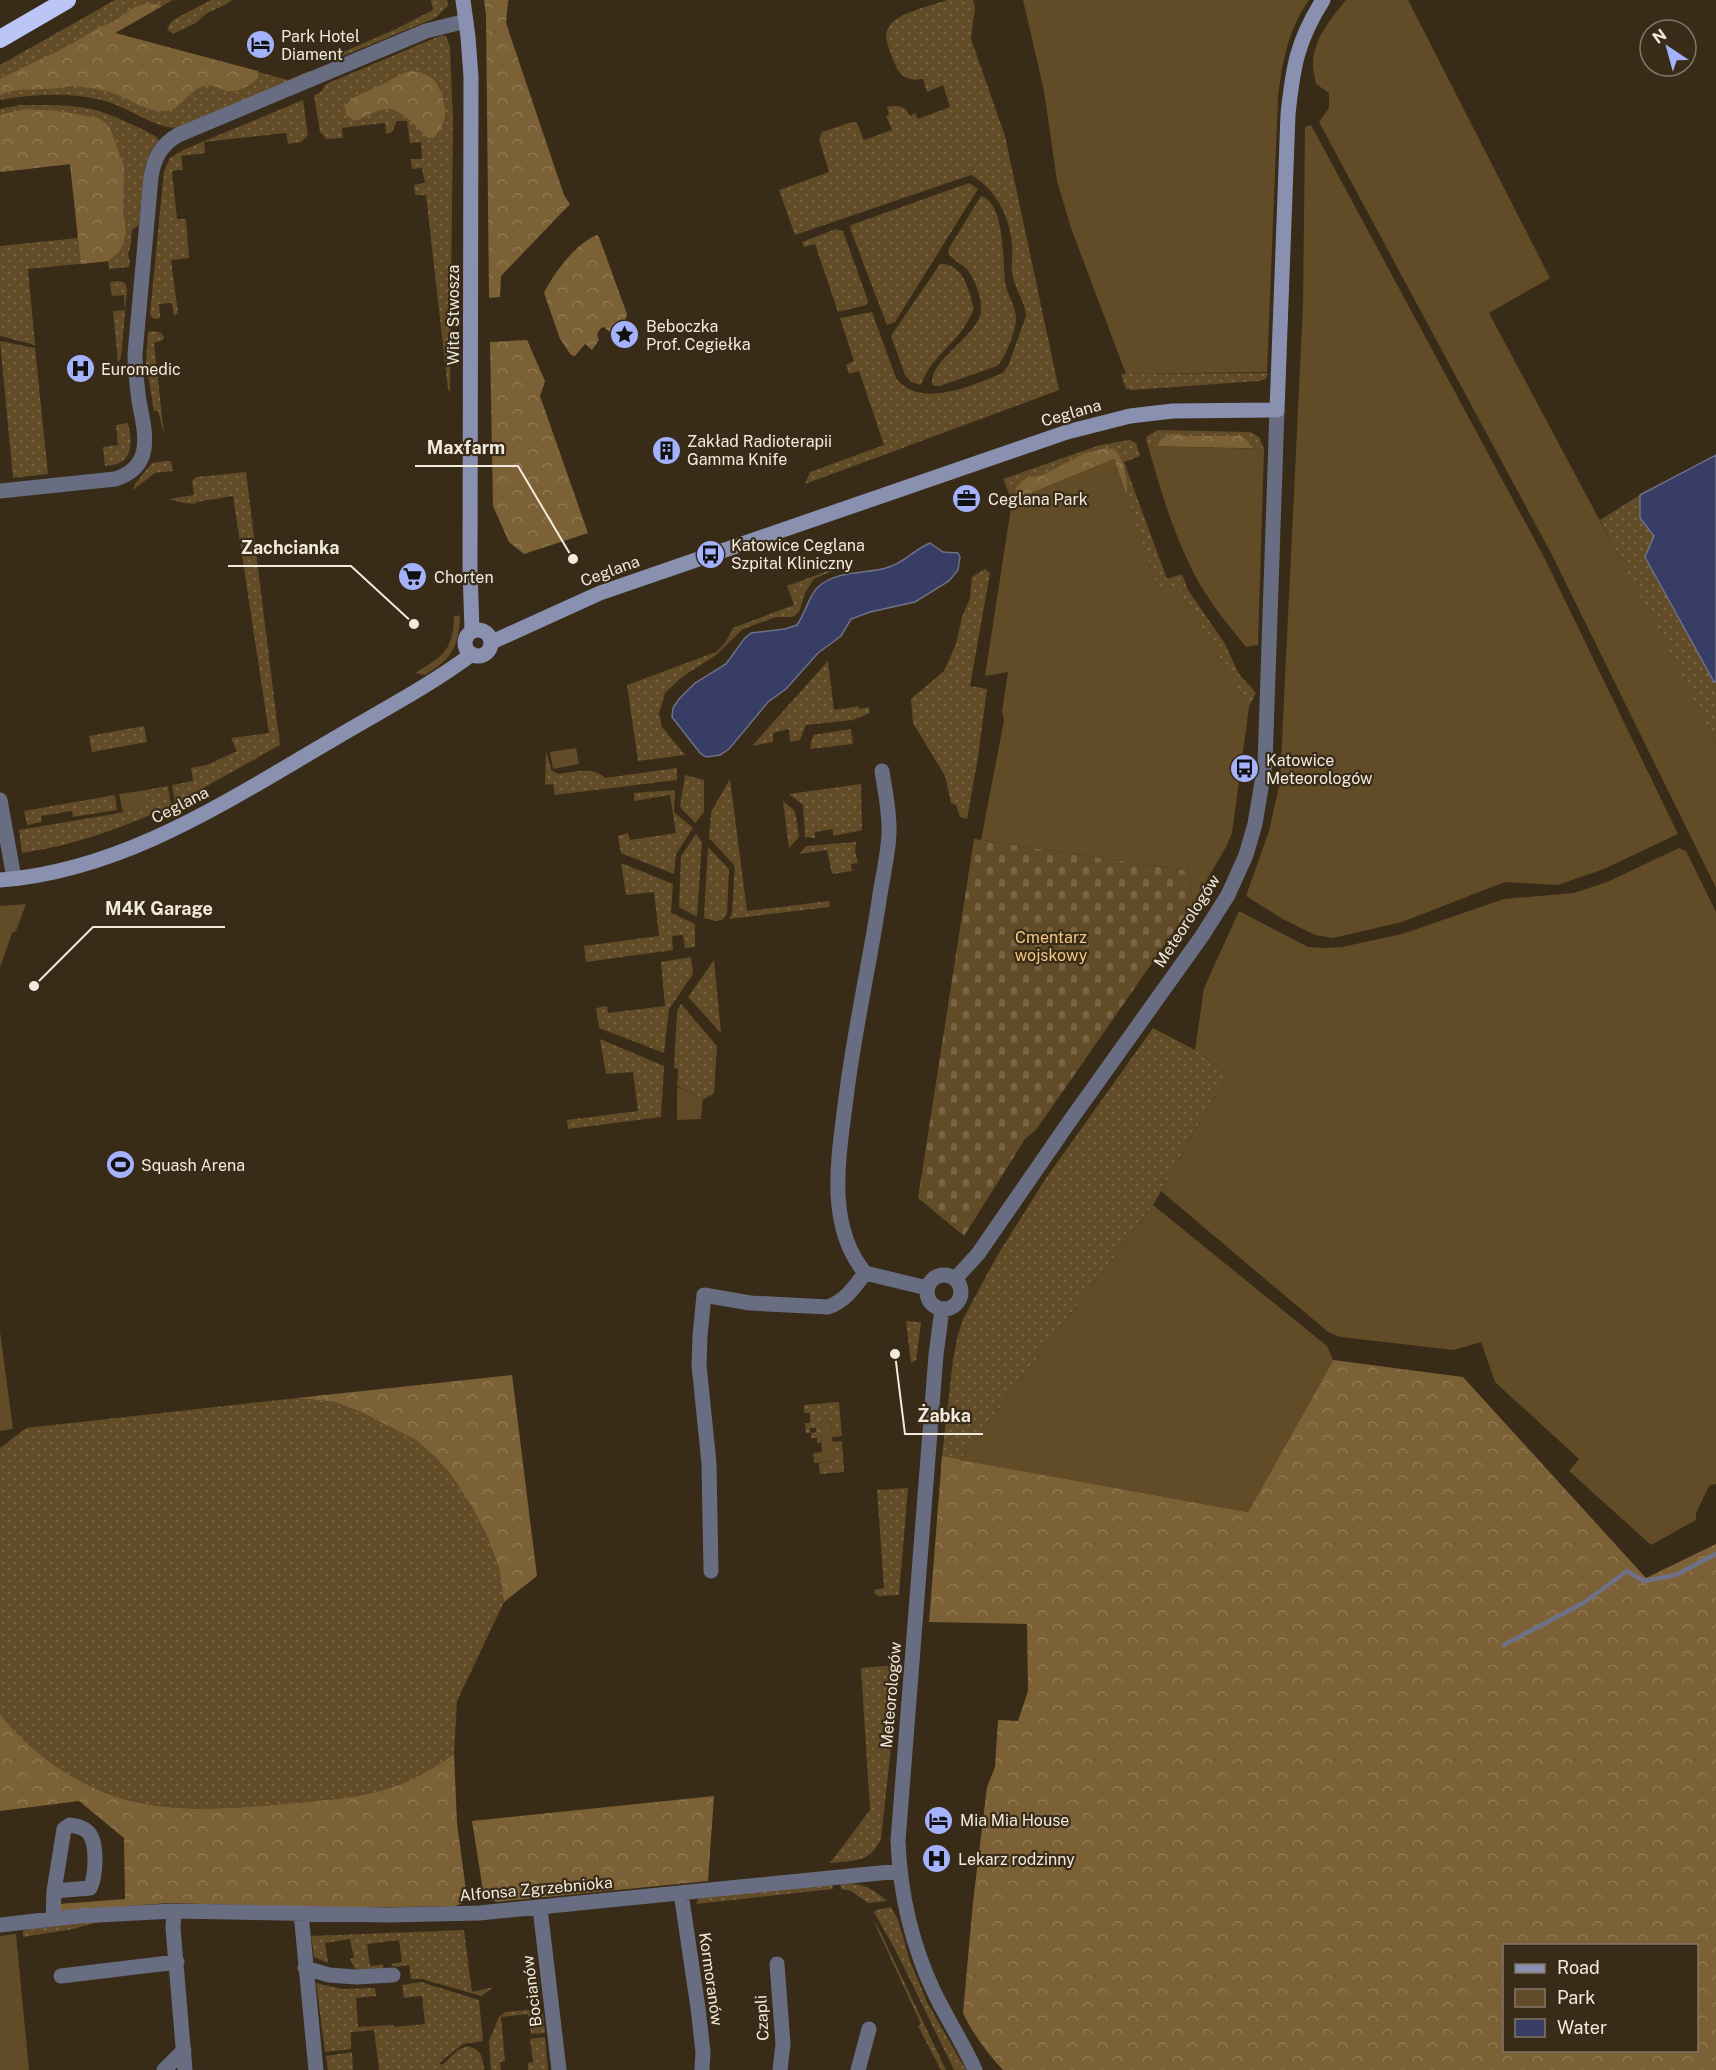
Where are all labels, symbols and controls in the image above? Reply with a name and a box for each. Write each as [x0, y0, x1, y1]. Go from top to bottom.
north arrow [1638, 18, 1698, 78]
text: N [1649, 25, 1670, 48]
place label: Park Hotel Diament [281, 27, 360, 64]
hotel icon: Park Hotel Diament [244, 29, 276, 61]
street label: Wita Stwosza [444, 265, 463, 365]
place label: Beboczka Prof. Cegiełka [646, 317, 751, 354]
place icon: Beboczka Prof. Cegiełka [609, 319, 641, 351]
hospital icon: Euromedic [64, 353, 96, 385]
place label: Euromedic [101, 360, 181, 379]
street label: Ceglana [1039, 395, 1103, 431]
callout: Maxfarm [415, 430, 518, 466]
place label: Zakład Radioterapii Gamma Knife [687, 432, 832, 469]
building icon: Zakład Radioterapii Gamma Knife [650, 434, 682, 466]
text: Maxfarm [427, 437, 505, 458]
office icon: Ceglana Park [951, 483, 983, 515]
place label: Ceglana Park [988, 490, 1088, 509]
callout: Zachcianka [228, 530, 351, 566]
place label: Katowice Ceglana Szpital Kliniczny [731, 536, 865, 573]
text: Zachcianka [241, 537, 339, 558]
bus stop icon: Katowice Ceglana Szpital Kliniczny [694, 538, 726, 570]
street label: Ceglana [578, 552, 642, 590]
supermarket icon: Chorten [397, 561, 429, 593]
place label: Chorten [434, 568, 494, 587]
place label: Katowice Meteorologów [1266, 751, 1373, 788]
bus stop icon: Katowice Meteorologów [1229, 753, 1261, 785]
street label: Ceglana [148, 783, 212, 827]
street label: Meteorologów [1150, 871, 1224, 971]
callout: M4K Garage [93, 891, 225, 927]
text: M4K Garage [105, 898, 213, 919]
park label: Cmentarz wojskowy [1015, 928, 1088, 965]
sports icon: Squash Arena [104, 1149, 136, 1181]
place label: Squash Arena [141, 1156, 245, 1175]
callout: Żabka [905, 1398, 983, 1434]
text: Żabka [917, 1404, 971, 1426]
street label: Meteorologów [877, 1641, 905, 1749]
hotel icon: Mia Mia House [923, 1804, 955, 1836]
place label: Mia Mia House [960, 1811, 1069, 1830]
hospital icon: Lekarz rodzinny [921, 1843, 953, 1875]
place label: Lekarz rodzinny [958, 1850, 1075, 1869]
street label: Alfonsa Zgrzebnioka [459, 1873, 613, 1905]
street label: Kormoranów [695, 1931, 727, 2027]
legend [1503, 1944, 1698, 2052]
street label: Bocianów [518, 1954, 546, 2028]
text: Road [1557, 1957, 1600, 1978]
text: Park [1557, 1987, 1595, 2008]
street label: Czapli [751, 1995, 773, 2041]
text: Water [1557, 2017, 1607, 2038]

